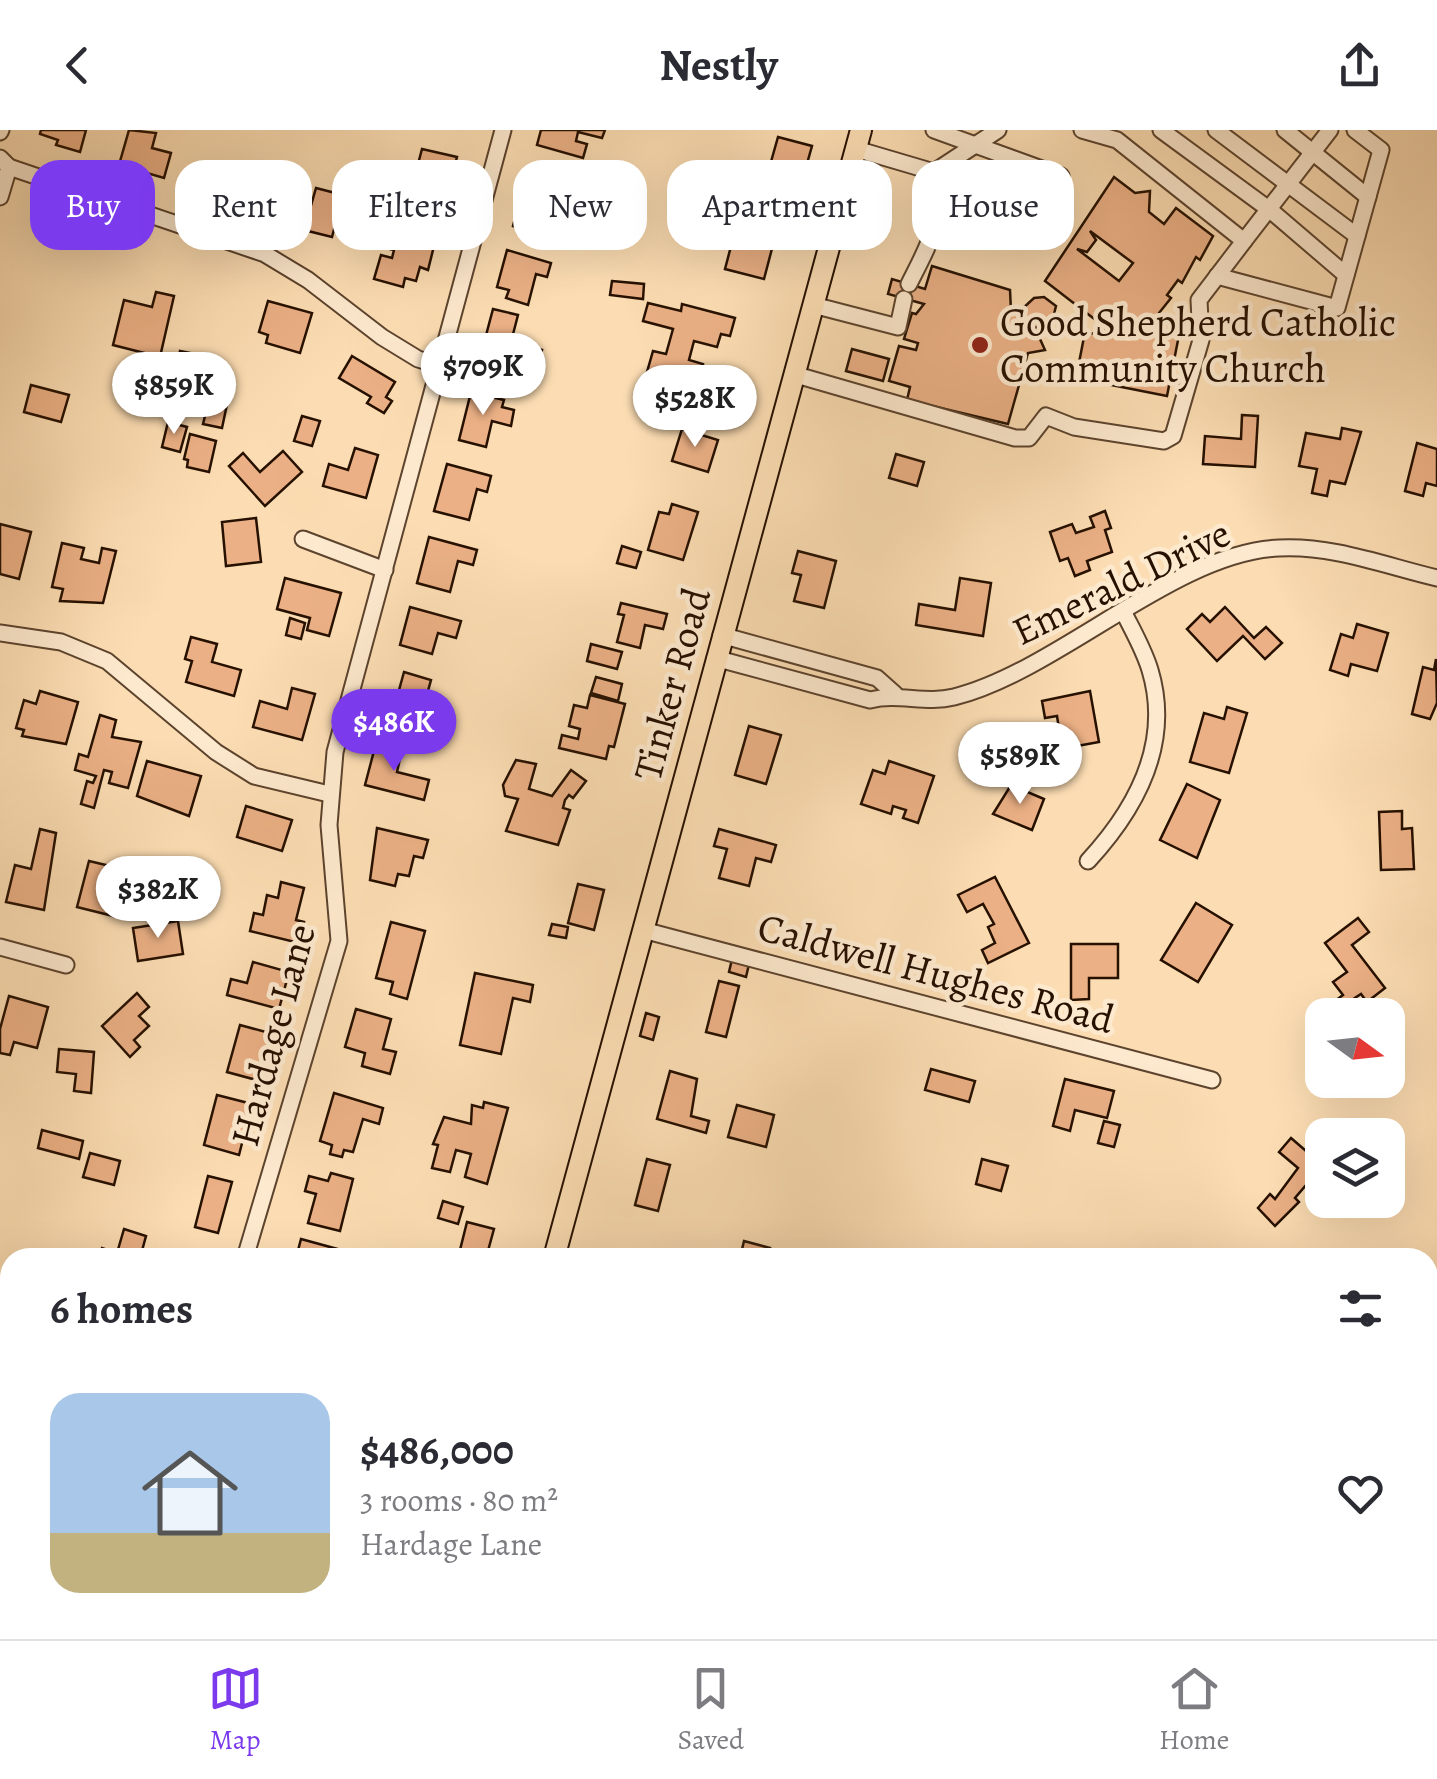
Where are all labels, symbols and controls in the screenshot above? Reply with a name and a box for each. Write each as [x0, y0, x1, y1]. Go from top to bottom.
text: Nestly [659, 34, 778, 96]
icon: back [50, 38, 105, 93]
icon: share [1332, 38, 1387, 93]
chip: Buy [30, 160, 155, 250]
chip: Rent [175, 160, 312, 250]
chip: Filters [332, 160, 493, 250]
chip: New [513, 160, 647, 250]
chip: Apartment [667, 160, 892, 250]
chip: House [912, 160, 1074, 250]
place label: Good Shepherd Catholic Community Church [1000, 295, 1396, 396]
pin: $709K [413, 333, 553, 418]
marker: Good Shepherd Catholic Community Church [969, 334, 991, 356]
text: $709K [443, 343, 523, 387]
pin: $859K [104, 352, 244, 437]
text: $859K [134, 362, 214, 406]
pin: $528K [625, 365, 765, 450]
text: $528K [655, 375, 735, 419]
street label: Emerald Drive [1003, 506, 1239, 658]
street label: Tinker Road [620, 581, 724, 786]
pin: $486K [324, 689, 464, 774]
text: $486K [353, 699, 435, 743]
pin: $589K [950, 722, 1090, 807]
text: $589K [980, 732, 1060, 776]
pin: $382K [88, 856, 228, 941]
text: $382K [118, 866, 198, 910]
street label: Caldwell Hughes Road [752, 899, 1120, 1047]
street label: Hardage Lane [217, 918, 329, 1152]
north arrow [1305, 998, 1405, 1098]
map controls [1305, 998, 1405, 1218]
button: layers [1305, 1118, 1405, 1218]
text: 6 homes [50, 1280, 193, 1337]
icon: filters [1333, 1281, 1388, 1336]
text: $486,000 [360, 1421, 514, 1478]
icon: home [130, 1433, 250, 1553]
icon: heart [1333, 1466, 1388, 1521]
text: 3 rooms · 80 m² [360, 1478, 558, 1522]
text: Hardage Lane [360, 1522, 542, 1566]
tab: Map [208, 1661, 263, 1759]
tab: Saved [678, 1661, 744, 1759]
tab: Home [1159, 1661, 1229, 1759]

